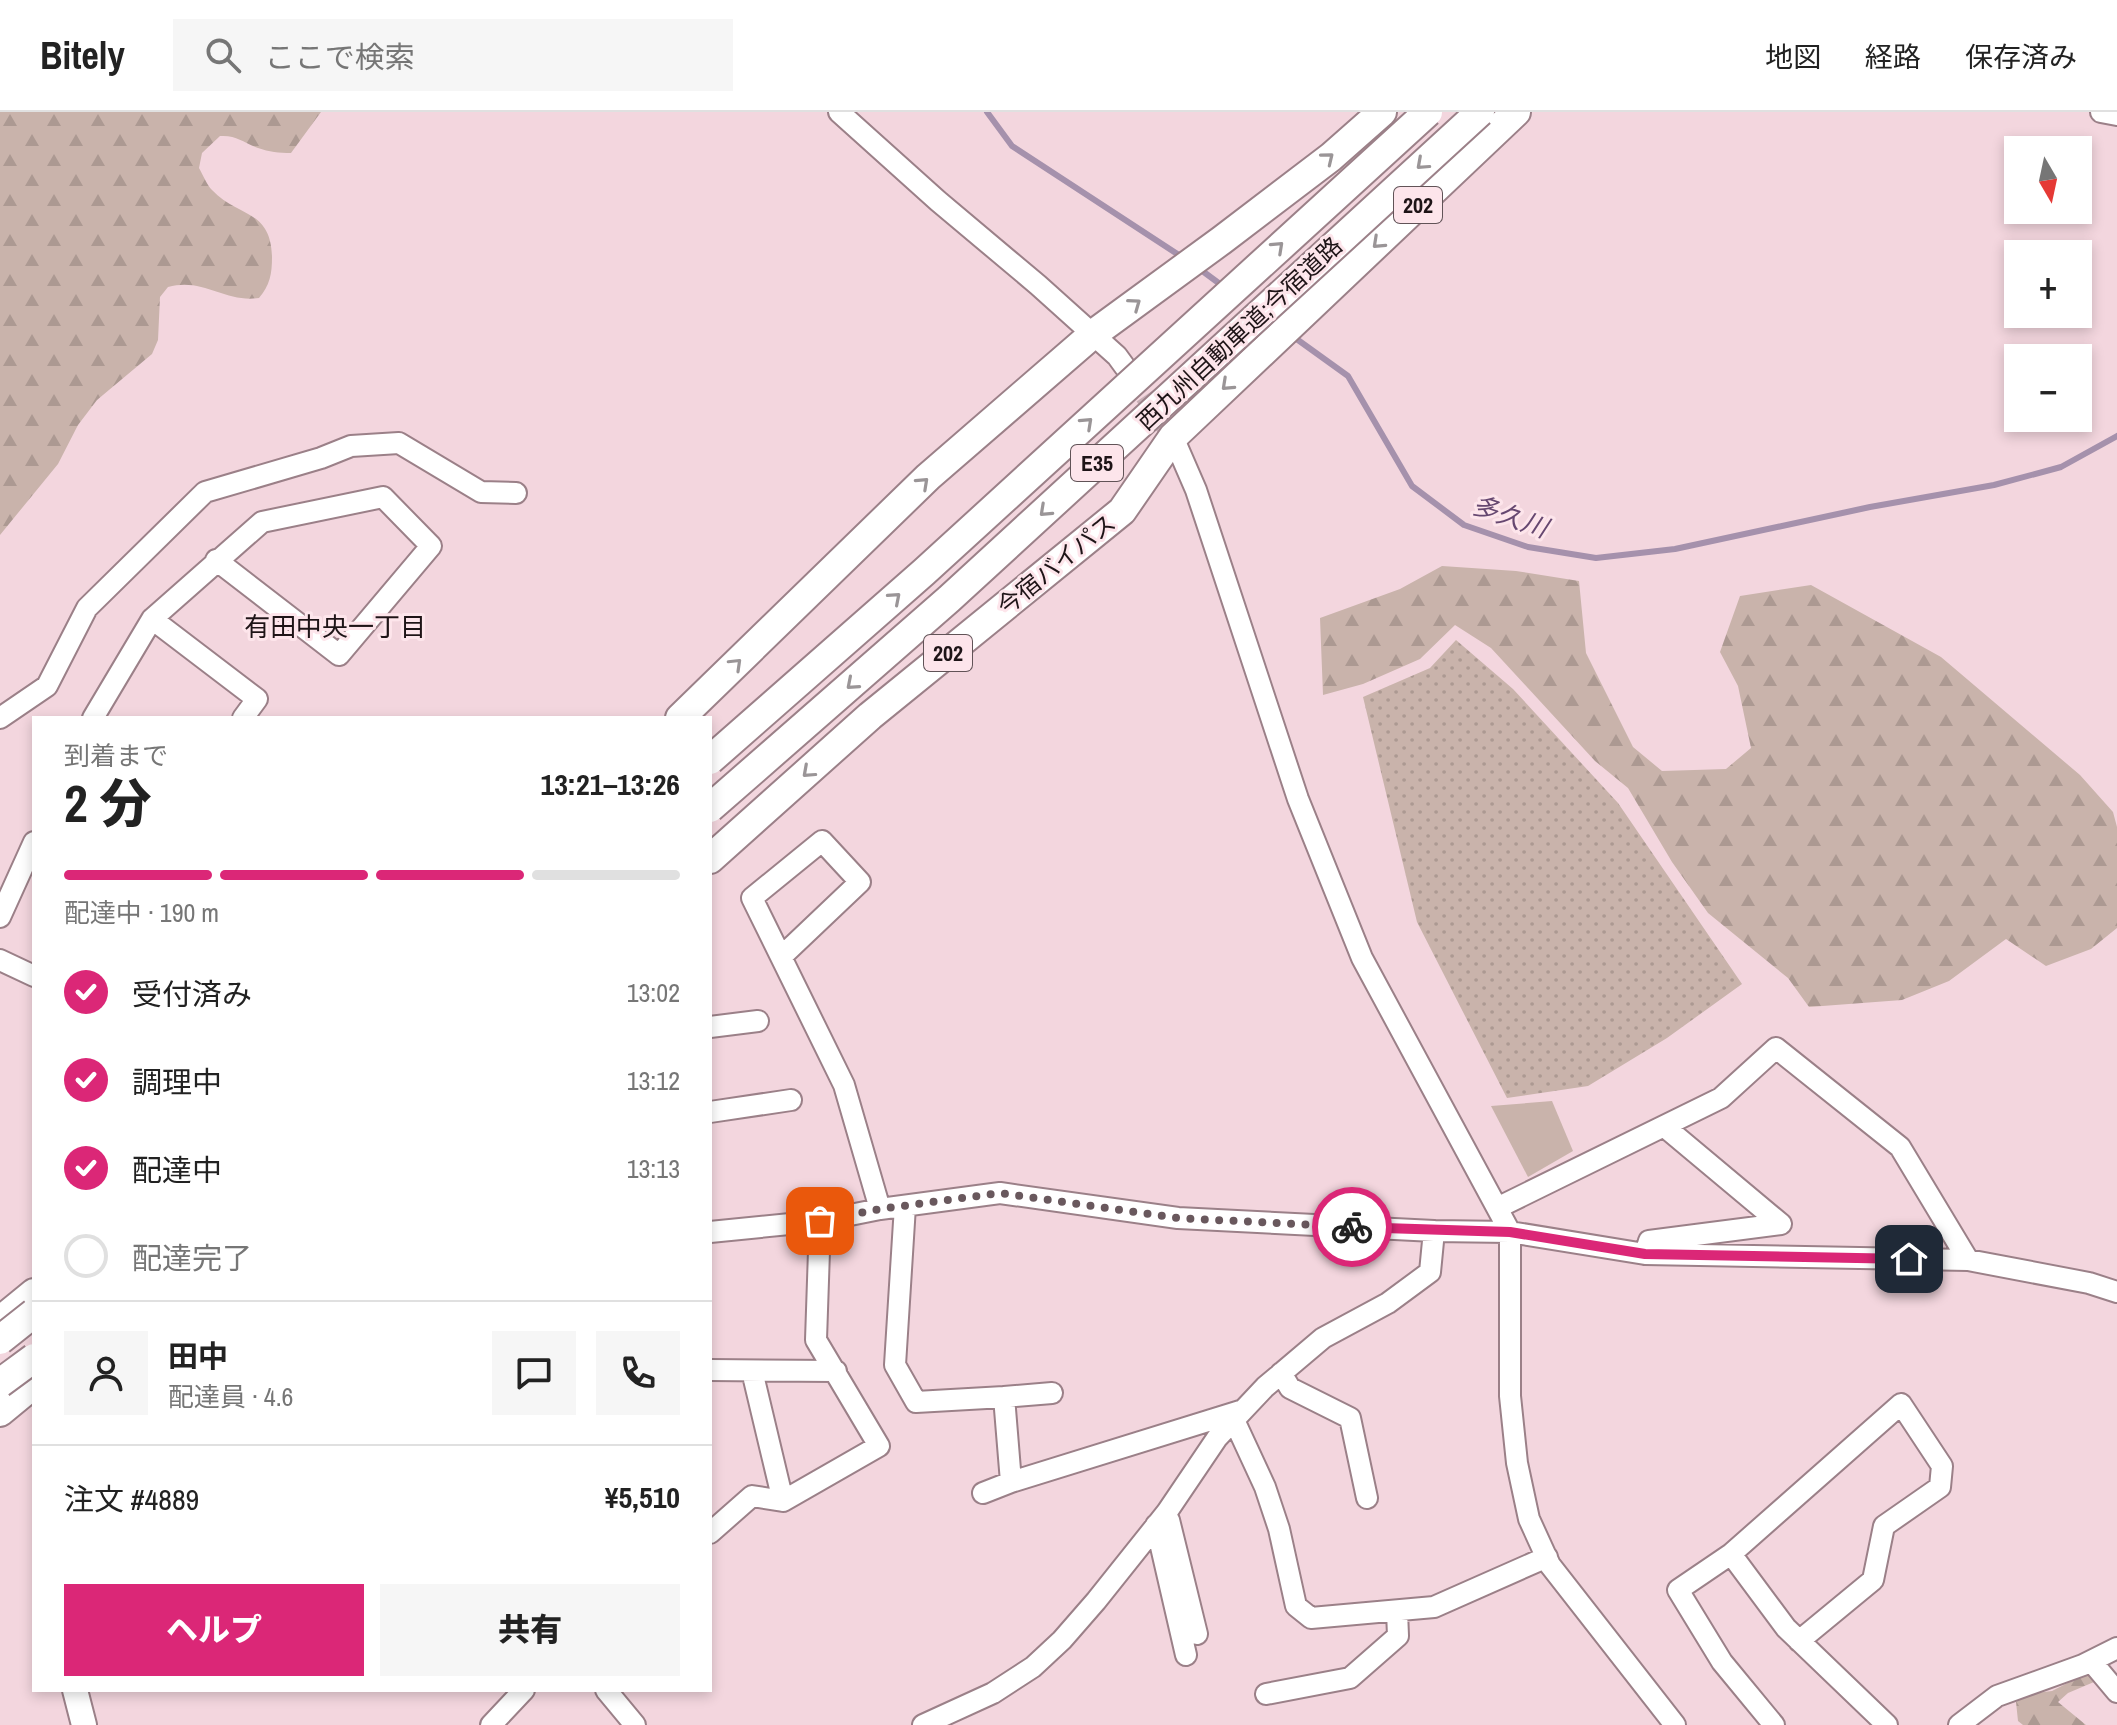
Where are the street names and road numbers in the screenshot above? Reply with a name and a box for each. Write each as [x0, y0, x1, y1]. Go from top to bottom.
road number: 202 [1394, 187, 1442, 223]
street label: 西九州自動車道;今宿道路 [1130, 229, 1348, 437]
road number: E35 [1071, 445, 1123, 481]
street label: 今宿バイパス [990, 506, 1122, 622]
road number: 202 [924, 635, 972, 671]

